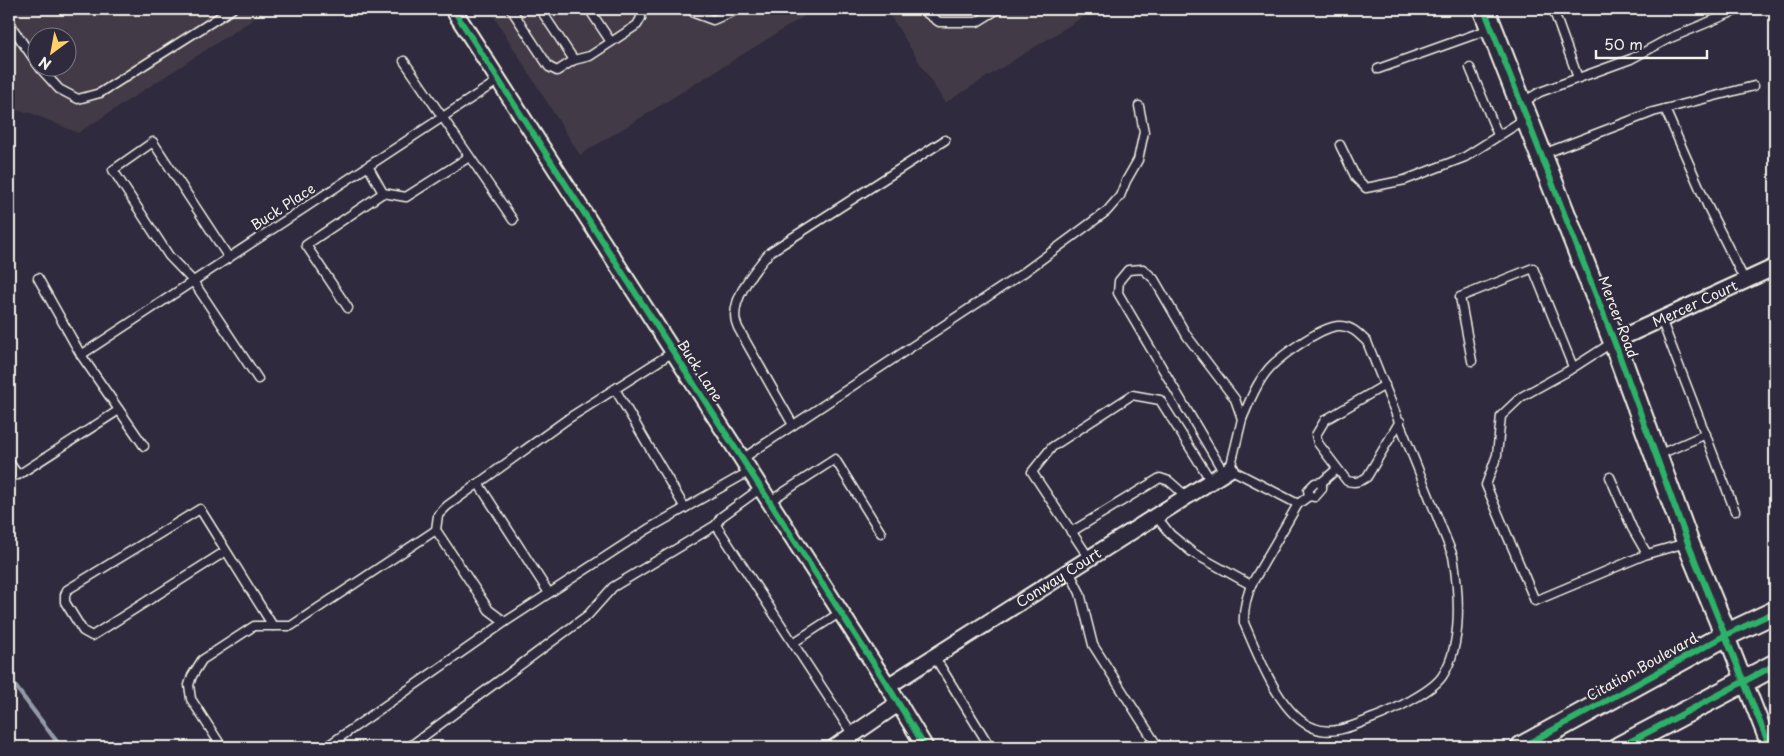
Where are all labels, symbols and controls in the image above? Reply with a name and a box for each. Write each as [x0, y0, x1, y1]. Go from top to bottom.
north arrow [28, 28, 78, 78]
scale bar [1596, 28, 1708, 60]
text: 50 m [1604, 32, 1643, 55]
text: N [35, 52, 55, 75]
street label: Buck Place [246, 178, 319, 235]
street label: Mercer Road [1593, 273, 1644, 361]
street label: Mercer Court [1649, 275, 1741, 332]
street label: Buck Lane [672, 336, 728, 406]
street label: Conway Court [1012, 542, 1105, 612]
street label: Citation Boulevard [1582, 627, 1702, 706]

